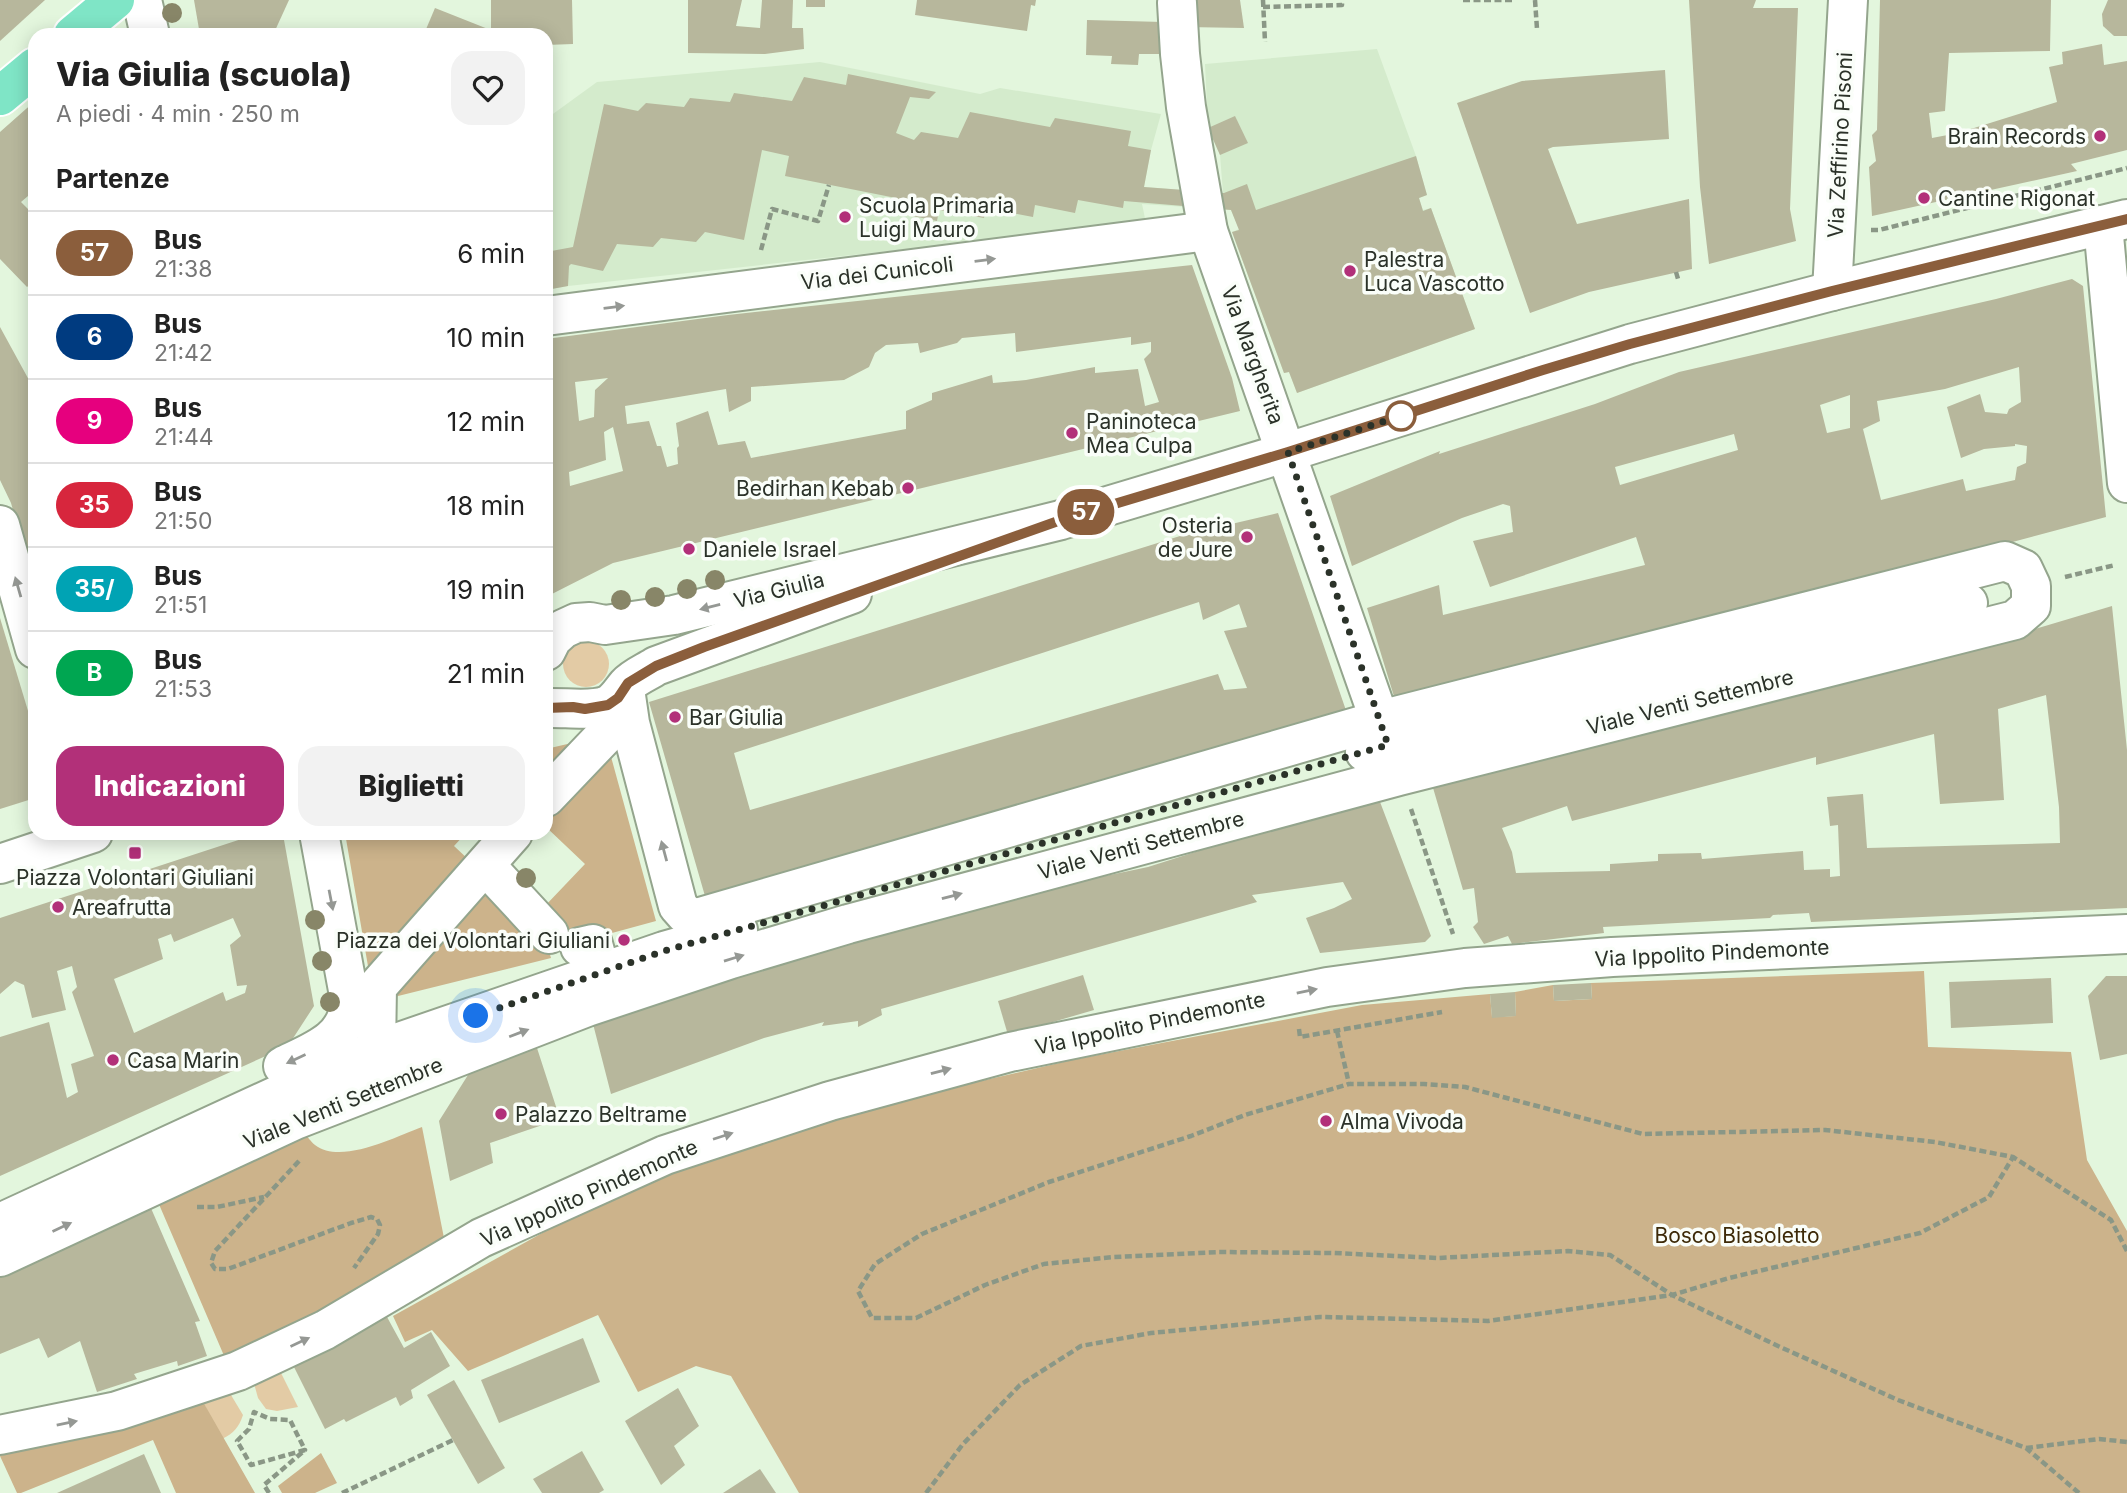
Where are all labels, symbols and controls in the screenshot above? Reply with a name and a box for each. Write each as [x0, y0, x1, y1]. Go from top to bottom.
button: heart [451, 51, 525, 125]
street label: Via Zeffirino Pisoni [1823, 51, 1857, 239]
text: Via Giulia (scuola) [56, 54, 352, 94]
text: A piedi · 4 min · 250 m [56, 100, 300, 128]
place label: Brain Records [1948, 124, 2086, 149]
marker: Brain Records [2092, 128, 2108, 144]
text: Partenze [56, 163, 170, 194]
place label: Cantine Rigonat [1938, 186, 2095, 211]
marker: Cantine Rigonat [1916, 190, 1932, 206]
place label: Scuola Primaria Luigi Mauro [859, 193, 1014, 242]
marker: Scuola Primaria Luigi Mauro [837, 209, 853, 225]
text: Bus [154, 224, 202, 255]
text: 57 [80, 238, 109, 267]
text: 6 min [457, 238, 525, 269]
place label: Palestra Luca Vascotto [1364, 247, 1505, 296]
street label: Via dei Cunicoli [799, 251, 955, 295]
one-way arrow [974, 254, 996, 265]
text: 21:38 [154, 255, 212, 283]
marker: Palestra Luca Vascotto [1342, 263, 1358, 279]
street label: Via Margherita [1216, 282, 1290, 428]
one-way arrow [603, 301, 625, 312]
text: Bus [154, 308, 202, 339]
text: 6 [87, 322, 102, 351]
text: 10 min [446, 322, 525, 353]
text: 21:42 [154, 339, 213, 367]
text: Bus [154, 392, 202, 423]
unlabelled marker [1386, 401, 1416, 431]
text: 9 [87, 406, 102, 435]
text: 12 min [447, 406, 525, 437]
place label: Paninoteca Mea Culpa [1086, 409, 1197, 458]
text: 21:44 [154, 423, 214, 451]
marker: Paninoteca Mea Culpa [1064, 425, 1080, 441]
text: Bus [154, 476, 202, 507]
place label: Bedirhan Kebab [736, 476, 894, 501]
marker: Bedirhan Kebab [900, 480, 916, 496]
line badge: 57 [1054, 489, 1118, 535]
text: 35 [79, 490, 110, 519]
text: 18 min [447, 490, 525, 521]
text: 57 [1071, 497, 1101, 526]
text: 21:50 [154, 507, 213, 535]
place label: Osteria de Jure [1158, 513, 1233, 562]
marker: Osteria de Jure [1239, 529, 1255, 545]
place label: Daniele Israel [703, 537, 837, 562]
marker: Daniele Israel [681, 541, 697, 557]
text: Bus [154, 560, 202, 591]
street label: Via Giulia [731, 567, 827, 613]
text: 35/ [74, 574, 115, 603]
text: 19 min [447, 574, 525, 605]
one-way arrow [12, 576, 22, 597]
text: 21:51 [154, 591, 207, 619]
one-way arrow [699, 602, 721, 613]
text: Bus [154, 644, 202, 675]
text: B [87, 658, 102, 687]
text: 21 min [447, 658, 525, 689]
street label: Viale Venti Settembre [1584, 664, 1796, 740]
text: 21:53 [154, 675, 212, 703]
place label: Bar Giulia [689, 705, 783, 730]
marker: Bar Giulia [667, 709, 683, 725]
button: Indicazioni [56, 746, 284, 826]
button: Biglietti [298, 746, 525, 826]
street label: Viale Venti Settembre [1035, 805, 1247, 885]
one-way arrow [658, 840, 669, 862]
marker: Piazza Volontari Giuliani [127, 845, 143, 861]
place label: Piazza Volontari Giuliani [16, 865, 254, 890]
one-way arrow [326, 889, 337, 911]
one-way arrow [942, 890, 963, 900]
place label: Areafrutta [72, 895, 172, 920]
marker: Areafrutta [50, 899, 66, 915]
place label: Piazza dei Volontari Giuliani [336, 928, 610, 953]
marker: Piazza dei Volontari Giuliani [616, 932, 632, 948]
street label: Via Ippolito Pindemonte [1594, 934, 1830, 972]
one-way arrow [723, 953, 744, 963]
one-way arrow [1296, 985, 1318, 996]
street label: Via Ippolito Pindemonte [1033, 986, 1267, 1060]
your location [458, 998, 493, 1033]
one-way arrow [509, 1028, 530, 1039]
place label: Casa Marin [127, 1048, 239, 1073]
marker: Casa Marin [105, 1052, 121, 1068]
street label: Viale Venti Settembre [240, 1052, 446, 1154]
one-way arrow [286, 1054, 306, 1065]
one-way arrow [930, 1065, 952, 1076]
place label: Palazzo Beltrame [515, 1102, 687, 1127]
marker: Palazzo Beltrame [493, 1106, 509, 1122]
place label: Alma Vivoda [1340, 1109, 1464, 1134]
marker: Alma Vivoda [1318, 1113, 1334, 1129]
one-way arrow [713, 1130, 734, 1141]
street label: Via Ippolito Pindemonte [477, 1134, 701, 1252]
one-way arrow [52, 1222, 72, 1233]
park label: Bosco Biasoletto [1654, 1223, 1820, 1248]
one-way arrow [289, 1336, 310, 1347]
one-way arrow [56, 1417, 78, 1428]

